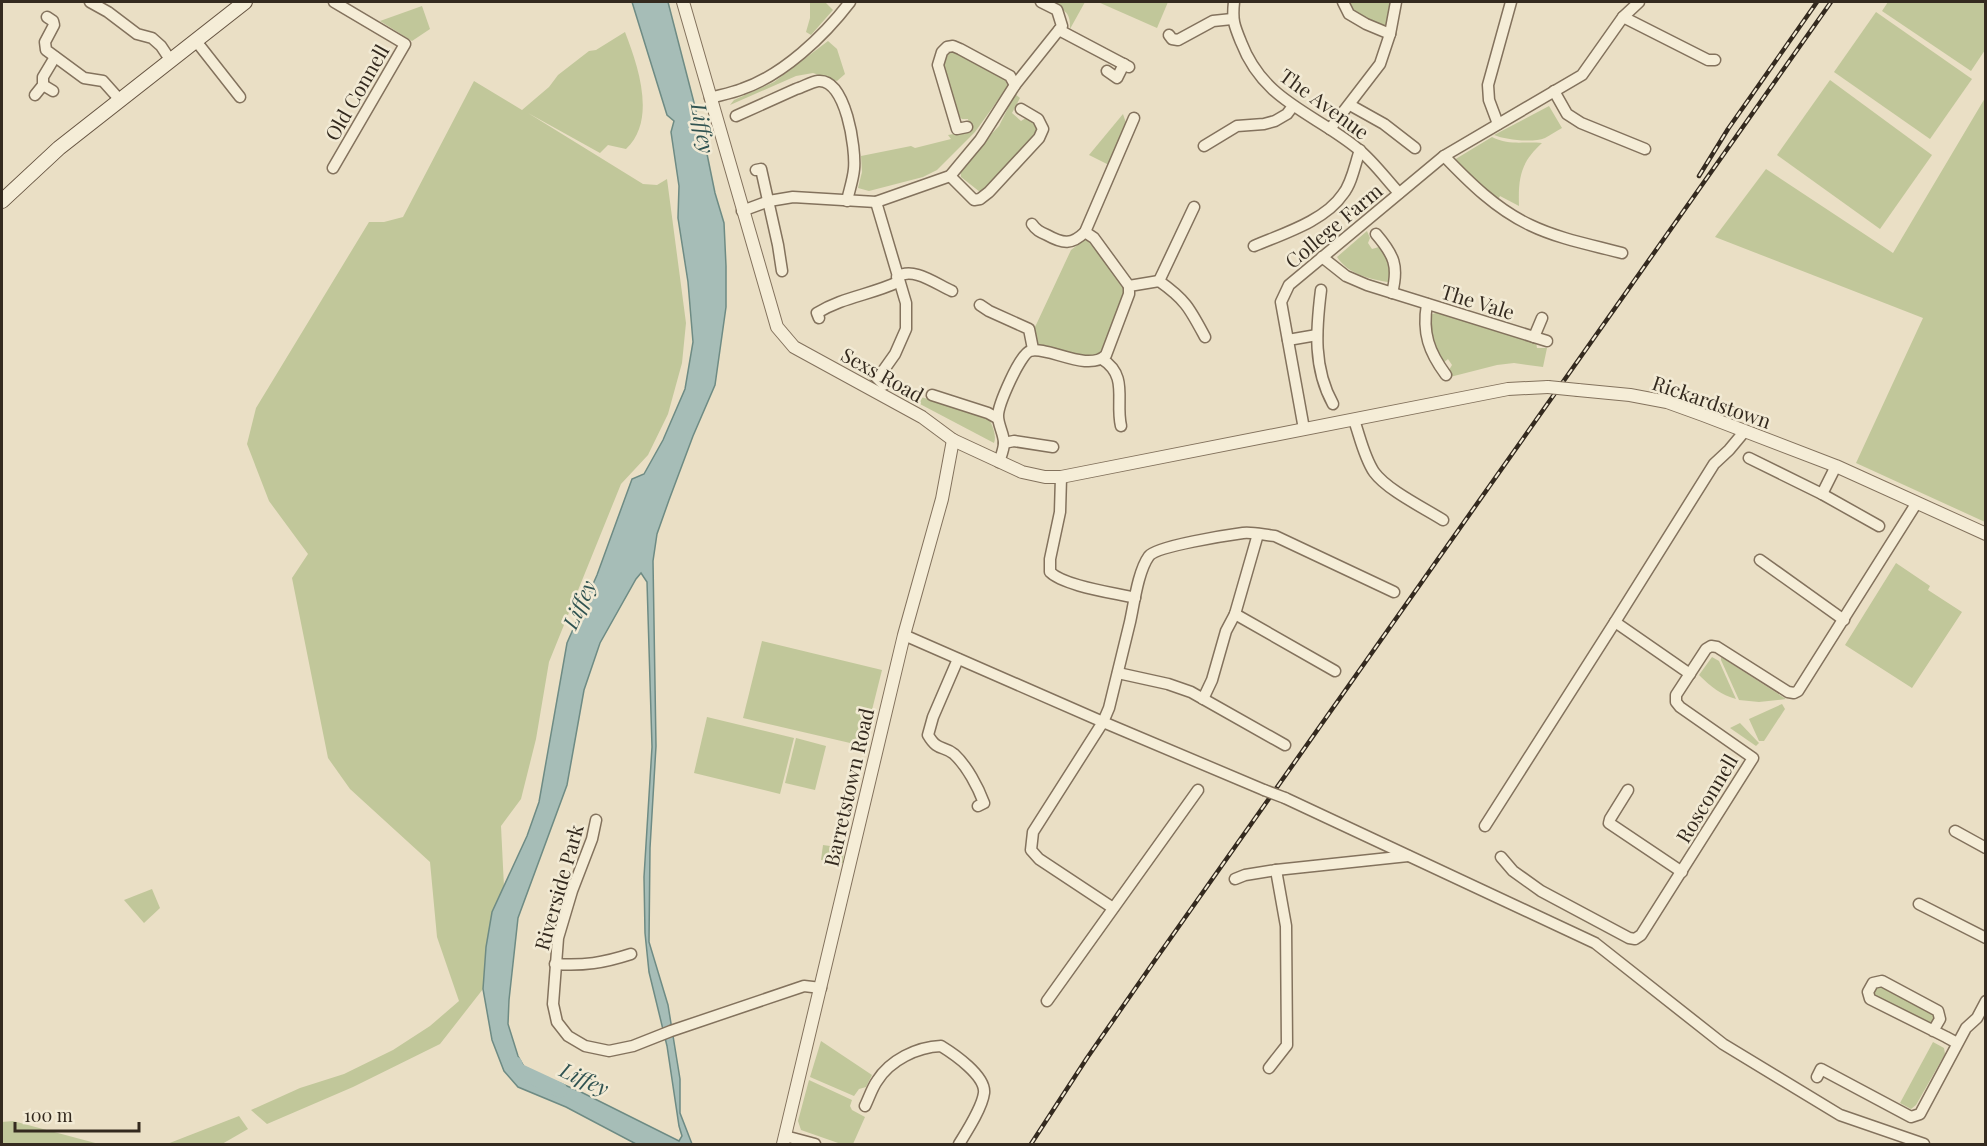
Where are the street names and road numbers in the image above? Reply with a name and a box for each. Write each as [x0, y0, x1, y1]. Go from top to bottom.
street label: Old Connell [318, 39, 395, 145]
street label: The Avenue [1275, 61, 1375, 145]
street label: College Farm [1279, 176, 1387, 274]
street label: The Vale [1438, 277, 1518, 325]
street label: Sexs Road [837, 340, 929, 408]
street label: Rickardstown [1649, 368, 1775, 434]
street label: Barretstown Road [817, 705, 879, 869]
street label: Rosconnell [1669, 748, 1743, 847]
street label: Riverside Park [527, 821, 589, 953]

